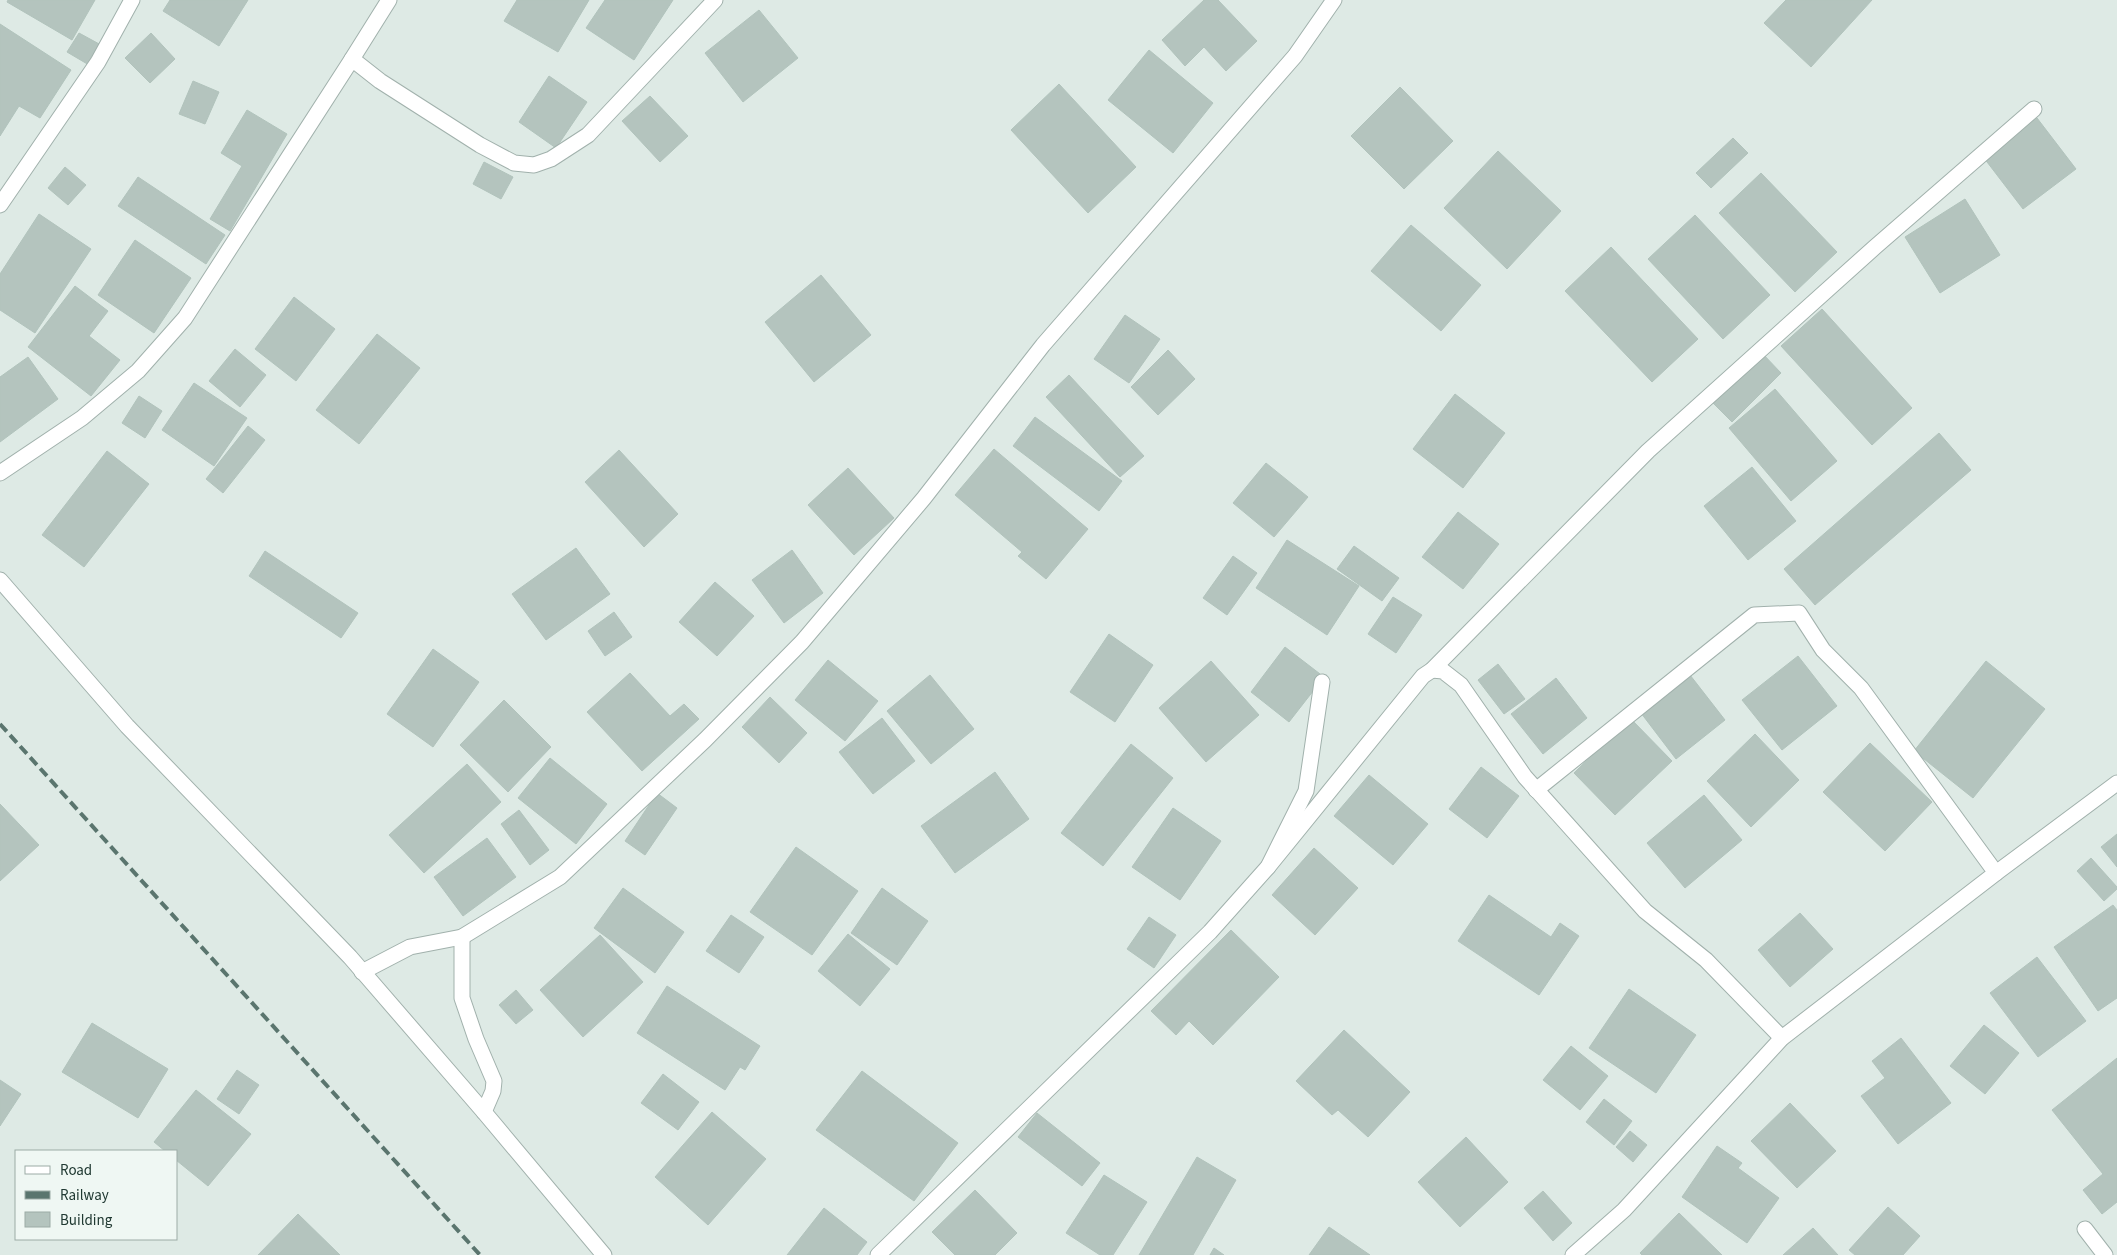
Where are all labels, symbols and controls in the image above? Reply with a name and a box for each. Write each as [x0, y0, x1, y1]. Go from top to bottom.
legend [15, 1150, 178, 1240]
text: Road [60, 1160, 92, 1181]
text: Railway [60, 1185, 109, 1206]
text: Building [60, 1210, 113, 1231]

